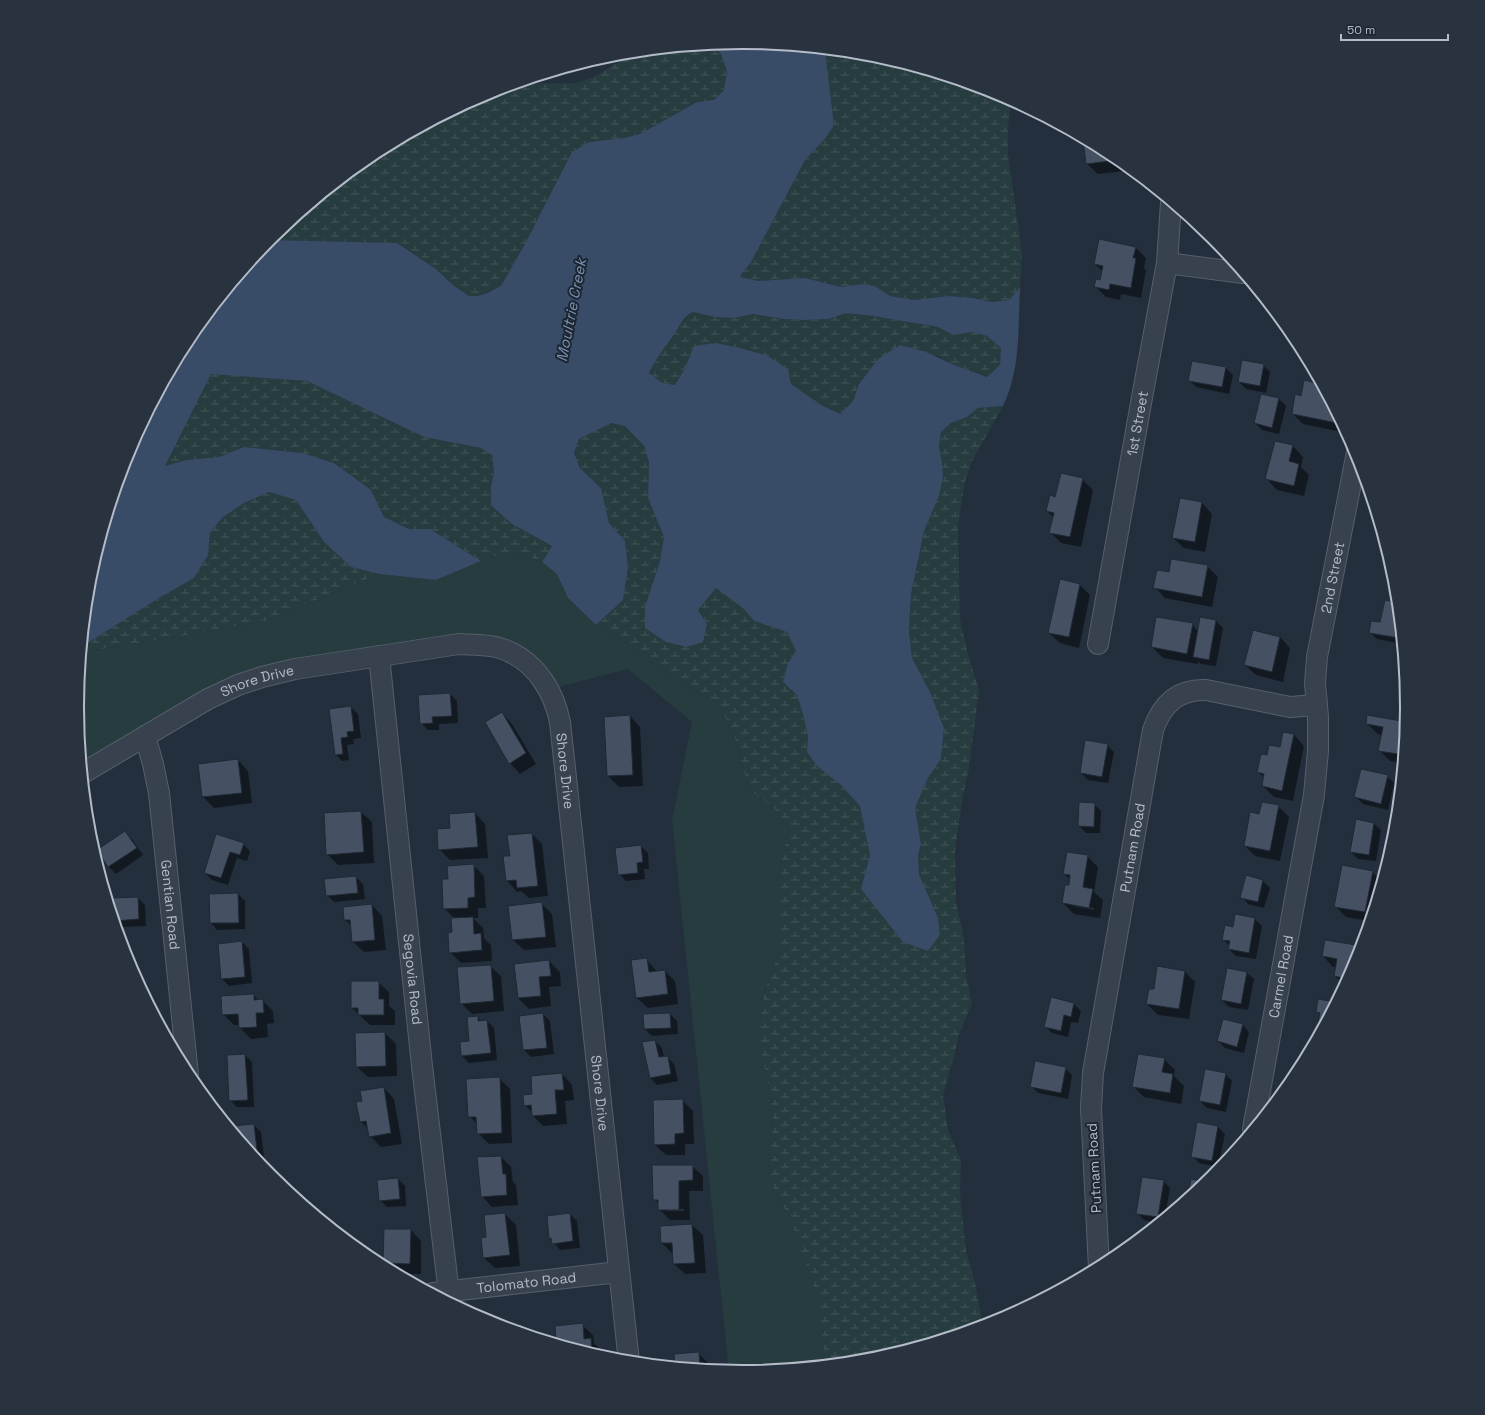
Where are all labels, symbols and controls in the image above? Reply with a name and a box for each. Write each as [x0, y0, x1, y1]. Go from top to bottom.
scale bar [1341, 16, 1448, 42]
text: 50 m [1347, 22, 1375, 38]
water label: Moultrie Creek [552, 255, 591, 363]
street label: 1st Street [1123, 389, 1152, 458]
street label: 2nd Street [1317, 540, 1348, 615]
street label: Shore Drive [217, 661, 296, 701]
street label: Shore Drive [552, 732, 578, 810]
street label: Putnam Road [1116, 802, 1149, 894]
street label: Gentian Road [157, 859, 184, 951]
street label: Segovia Road [399, 933, 427, 1026]
street label: Carmel Road [1264, 934, 1297, 1020]
street label: Shore Drive [587, 1054, 613, 1132]
street label: Putnam Road [1083, 1123, 1105, 1213]
street label: Tolomato Road [476, 1268, 577, 1297]

